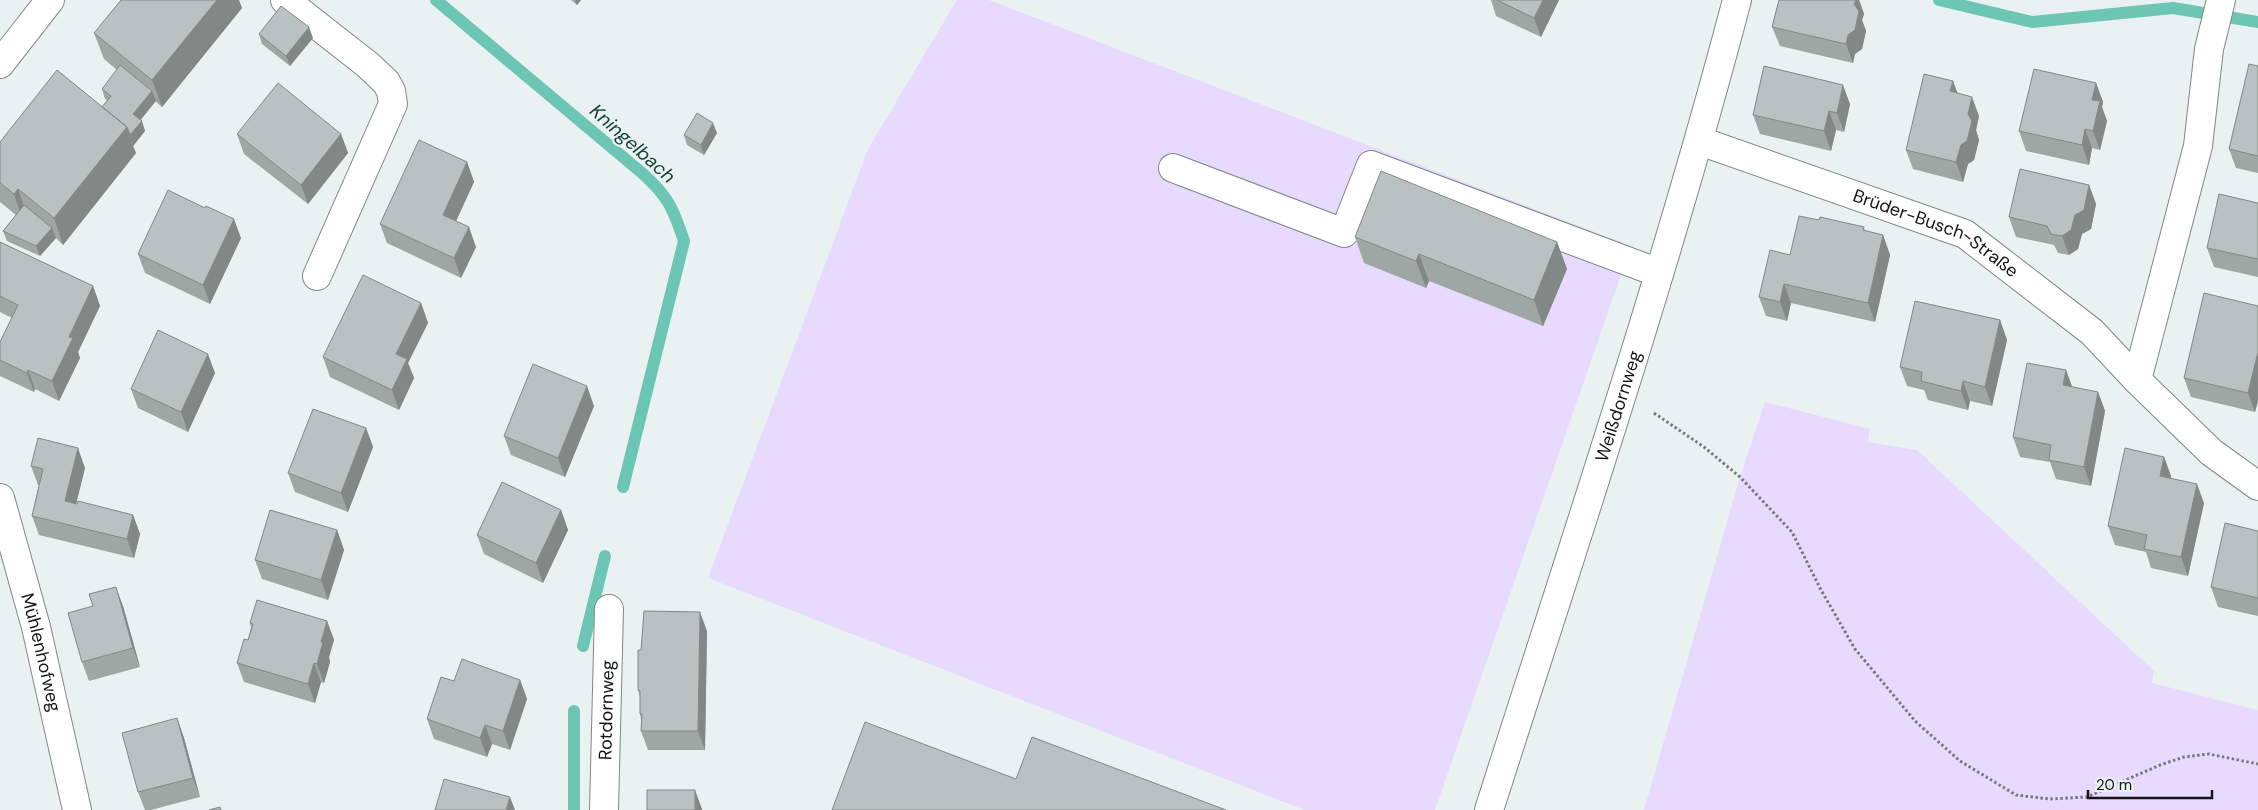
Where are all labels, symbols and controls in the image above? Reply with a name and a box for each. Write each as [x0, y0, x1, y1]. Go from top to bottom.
water label: Kningelbach [585, 98, 681, 188]
street label: Brüder-Busch-Straße [1850, 184, 2023, 283]
street label: Weißdornweg [1590, 348, 1647, 465]
street label: Mühlenhofweg [15, 591, 67, 714]
street label: Rotdornweg [593, 660, 620, 760]
scale bar [2088, 768, 2212, 800]
text: 20 m [2096, 775, 2132, 795]

